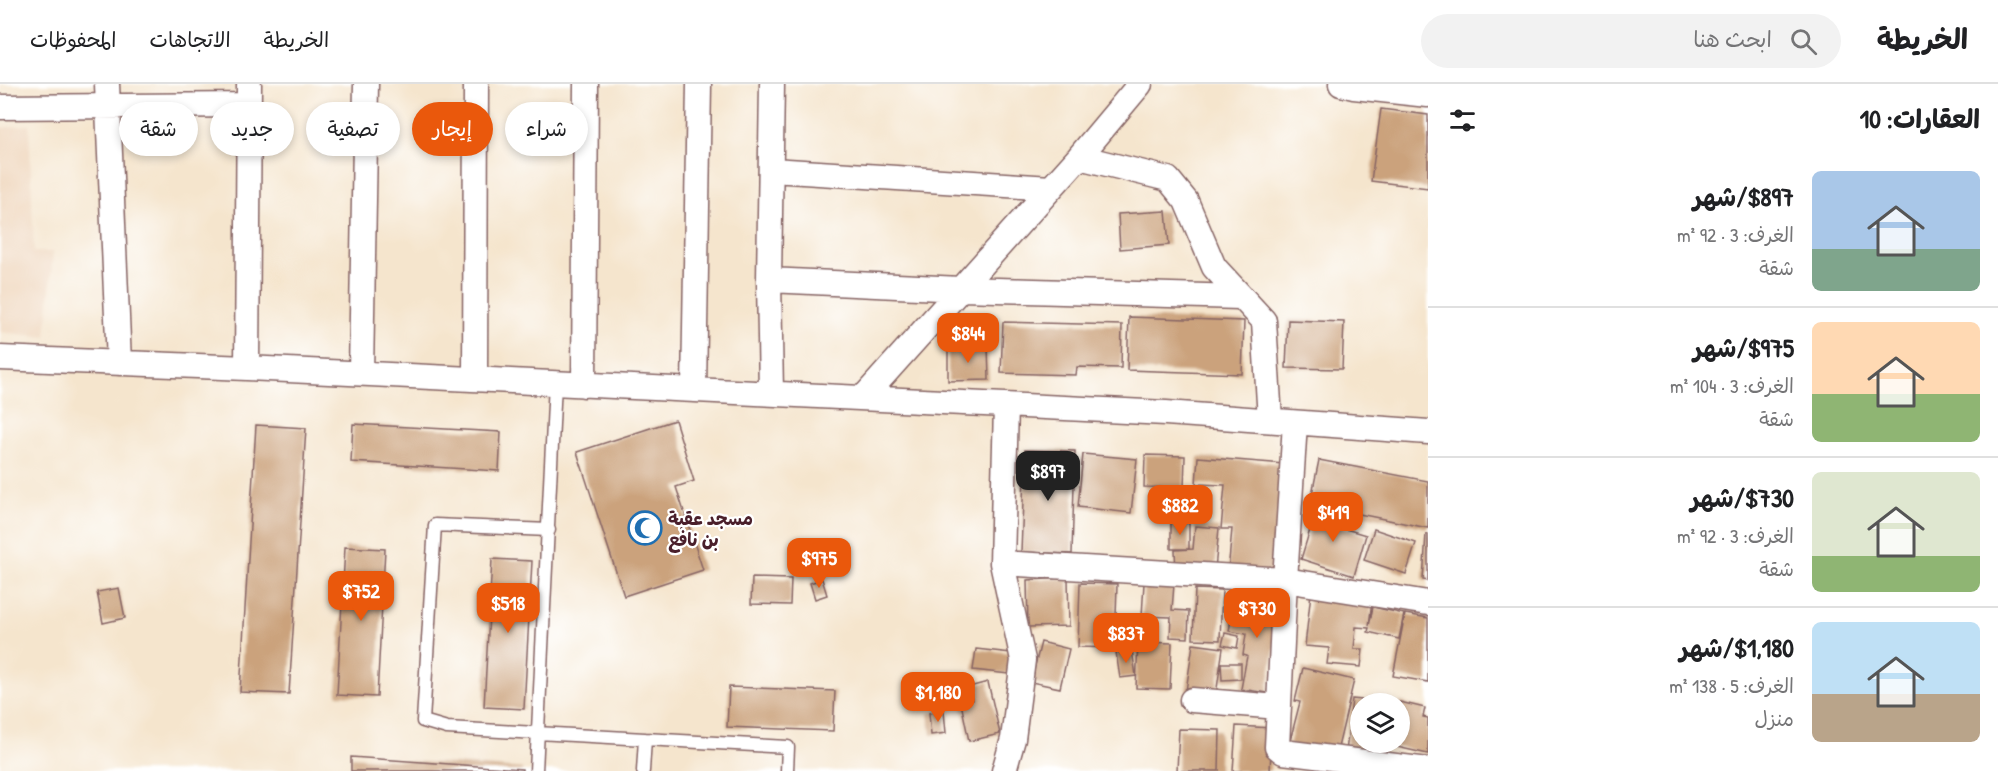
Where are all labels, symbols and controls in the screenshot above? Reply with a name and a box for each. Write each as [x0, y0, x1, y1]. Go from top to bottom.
search box [1421, 14, 1841, 68]
text: الخريطة [1877, 20, 1968, 58]
text: ابحث هنا [1693, 24, 1772, 54]
text: المحفوظات [30, 25, 116, 54]
text: الاتجاهات [149, 25, 231, 54]
text: الخريطة [264, 25, 329, 54]
icon: search [1787, 25, 1820, 58]
text: العقارات: 10 [1860, 101, 1980, 136]
chip: شقة [119, 102, 198, 156]
chip: جديد [210, 102, 294, 156]
chip: تصفية [306, 102, 400, 156]
chip: إيجار [412, 102, 493, 156]
chip: شراء [505, 102, 588, 156]
icon: filters [1446, 104, 1479, 137]
text: $897/شهر [1693, 179, 1794, 214]
icon: home [1860, 195, 1932, 267]
text: الغرف: 3 · 92 m² [1677, 221, 1794, 248]
text: شقة [1759, 254, 1794, 281]
pin: $844 [932, 313, 1004, 364]
text: $844 [951, 319, 985, 346]
text: $975/شهر [1693, 330, 1794, 365]
icon: home [1860, 346, 1932, 418]
text: الغرف: 3 · 104 m² [1670, 372, 1794, 399]
text: شقة [1759, 405, 1794, 432]
pin: $897 [1012, 451, 1084, 502]
text: $897 [1030, 457, 1066, 484]
text: $730/شهر [1690, 480, 1794, 515]
pin: $882 [1144, 485, 1216, 536]
text: $882 [1162, 491, 1198, 518]
pin: $419 [1297, 492, 1369, 543]
icon: home [1860, 496, 1932, 568]
text: $419 [1317, 498, 1349, 525]
place label: مسجد عقبة بن نافع [668, 506, 753, 553]
mosque icon: مسجد عقبة بن نافع [627, 510, 663, 546]
text: الغرف: 3 · 92 m² [1677, 522, 1794, 549]
pin: $975 [783, 538, 855, 589]
text: $975 [801, 544, 837, 571]
text: شقة [1759, 555, 1794, 582]
pin: $752 [325, 571, 397, 622]
text: $752 [342, 577, 380, 604]
pin: $518 [472, 583, 544, 634]
pin: $730 [1221, 588, 1293, 639]
text: $518 [491, 589, 525, 616]
text: $730 [1238, 594, 1276, 621]
pin: $837 [1090, 613, 1162, 664]
text: $837 [1107, 619, 1145, 646]
text: $1,180/شهر [1680, 630, 1794, 665]
icon: home [1860, 646, 1932, 718]
pin: $1,180 [889, 672, 987, 723]
text: الغرف: 5 · 138 m² [1669, 672, 1794, 699]
text: $1,180 [915, 678, 961, 705]
map controls [1350, 693, 1410, 753]
button: layers [1350, 693, 1410, 753]
text: منزل [1755, 705, 1794, 732]

